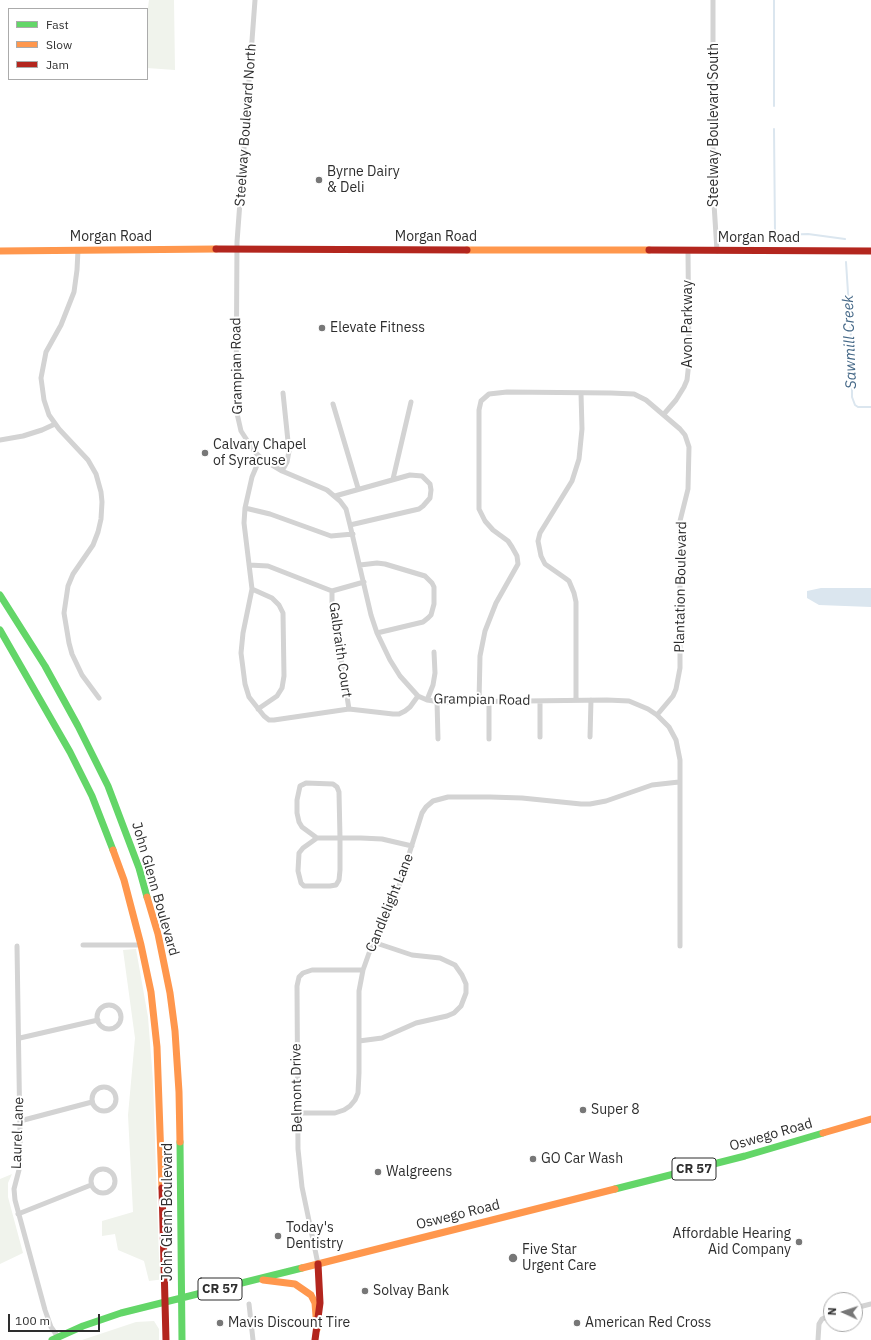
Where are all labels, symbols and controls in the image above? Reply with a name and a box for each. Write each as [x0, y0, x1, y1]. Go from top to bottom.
legend [8, 8, 148, 80]
text: Fast [46, 17, 69, 32]
text: Slow [46, 37, 72, 52]
street label: Steelway Boulevard North [232, 43, 260, 207]
street label: Steelway Boulevard South [706, 43, 722, 207]
text: Jam [46, 57, 69, 72]
place label: Byrne Dairy & Deli [327, 164, 400, 196]
marker: Byrne Dairy & Deli [314, 175, 324, 185]
street label: Morgan Road [70, 229, 152, 245]
street label: Morgan Road [395, 229, 477, 245]
street label: Morgan Road [718, 230, 800, 246]
street label: Avon Parkway [680, 280, 696, 368]
water label: Sawmill Creek [839, 295, 861, 389]
street label: Grampian Road [228, 317, 246, 415]
place label: Elevate Fitness [330, 320, 425, 336]
marker: Elevate Fitness [317, 323, 327, 333]
place label: Calvary Chapel of Syracuse [213, 437, 306, 470]
marker: Calvary Chapel of Syracuse [200, 448, 210, 458]
street label: Plantation Boulevard [671, 521, 691, 653]
street label: Galbraith Court [325, 601, 355, 699]
street label: Grampian Road [433, 691, 531, 709]
street label: John Glenn Boulevard [128, 820, 182, 958]
street label: Candlelight Lane [363, 851, 417, 955]
street label: Belmont Drive [288, 1043, 306, 1133]
street label: Laurel Lane [8, 1097, 28, 1169]
place label: Super 8 [591, 1102, 640, 1118]
marker: Super 8 [578, 1105, 588, 1115]
street label: Oswego Road [728, 1115, 814, 1155]
street label: John Glenn Boulevard [160, 1143, 176, 1281]
place label: GO Car Wash [541, 1151, 623, 1167]
marker: GO Car Wash [528, 1154, 538, 1164]
road number: CR 57 [672, 1158, 716, 1180]
place label: Walgreens [386, 1164, 452, 1180]
marker: Walgreens [373, 1167, 383, 1177]
street label: Oswego Road [414, 1196, 502, 1234]
place label: Today's Dentistry [286, 1220, 343, 1252]
place label: Affordable Hearing Aid Company [673, 1226, 791, 1258]
marker: Today's Dentistry [273, 1231, 283, 1241]
marker: Affordable Hearing Aid Company [794, 1237, 804, 1247]
place label: Five Star Urgent Care [522, 1242, 596, 1274]
marker: Five Star Urgent Care [507, 1252, 519, 1264]
road number: CR 57 [198, 1278, 242, 1300]
place label: Solvay Bank [373, 1283, 449, 1299]
marker: Solvay Bank [360, 1286, 370, 1296]
north arrow [823, 1292, 863, 1332]
scale bar [10, 1306, 102, 1332]
text: N [825, 1307, 839, 1316]
text: 100 m [15, 1313, 50, 1328]
place label: Mavis Discount Tire [228, 1315, 350, 1331]
place label: American Red Cross [585, 1315, 711, 1331]
marker: Mavis Discount Tire [215, 1318, 225, 1328]
marker: American Red Cross [572, 1318, 582, 1328]

